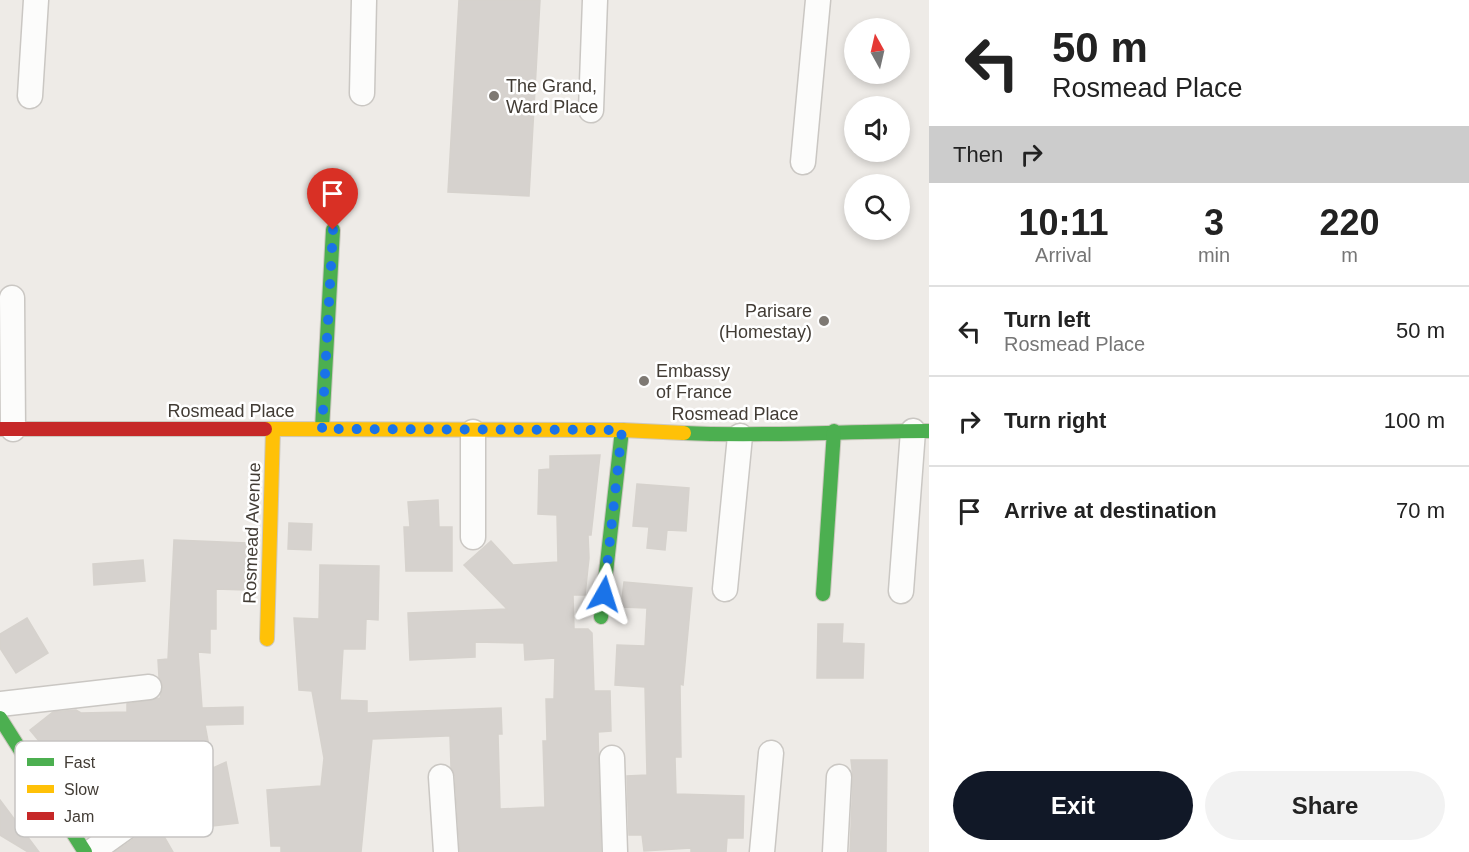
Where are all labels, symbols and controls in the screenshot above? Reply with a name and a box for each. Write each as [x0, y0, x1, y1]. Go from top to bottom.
north arrow [844, 18, 910, 84]
map controls [844, 18, 910, 240]
icon: left [953, 24, 1031, 102]
text: 50 m [1052, 24, 1148, 71]
text: Rosmead Place [1052, 73, 1243, 103]
place label: The Grand, Ward Place [506, 76, 598, 117]
marker: The Grand, Ward Place [487, 89, 501, 103]
button: sound [844, 96, 910, 162]
icon: right [1015, 138, 1048, 171]
text: Then [953, 142, 1003, 167]
pin [307, 168, 358, 230]
button: search [844, 174, 910, 240]
icon: arrive [316, 177, 349, 210]
text: 10:11 [1018, 202, 1108, 243]
text: 3 [1204, 202, 1224, 243]
text: 220 [1320, 202, 1380, 243]
text: Arrival [1035, 244, 1092, 266]
text: min [1198, 244, 1230, 266]
text: m [1341, 244, 1358, 266]
place label: Parisare (Homestay) [719, 301, 812, 342]
text: Turn left [1004, 307, 1090, 332]
marker: Parisare (Homestay) [817, 314, 831, 328]
icon: left [953, 315, 986, 348]
text: 50 m [1396, 318, 1445, 343]
text: Rosmead Place [1004, 333, 1145, 355]
place label: Embassy of France [656, 361, 732, 402]
marker: Embassy of France [637, 374, 651, 388]
street label: Rosmead Place [167, 401, 295, 421]
street label: Rosmead Place [671, 404, 799, 424]
icon: right [953, 405, 986, 438]
text: Turn right [1004, 408, 1106, 433]
text: 100 m [1384, 408, 1445, 433]
street label: Rosmead Avenue [240, 462, 264, 604]
icon: arrive [953, 495, 986, 528]
text: Arrive at destination [1004, 498, 1217, 523]
text: 70 m [1396, 498, 1445, 523]
position arrow [572, 562, 636, 626]
legend [15, 741, 213, 837]
text: Fast [64, 754, 96, 771]
button: Exit [953, 771, 1193, 840]
button: Share [1205, 771, 1445, 840]
text: Slow [64, 781, 99, 798]
text: Jam [64, 808, 94, 825]

